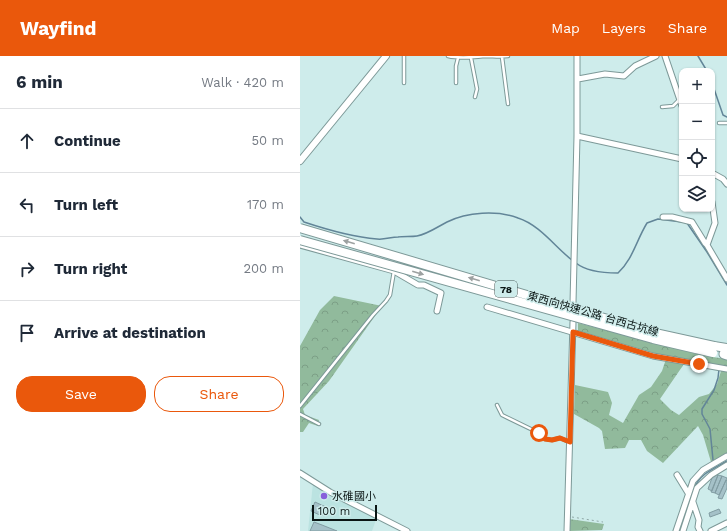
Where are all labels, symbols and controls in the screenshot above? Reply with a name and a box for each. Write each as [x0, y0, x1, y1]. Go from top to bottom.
text: Wayfind [20, 17, 96, 40]
text: Map [551, 20, 580, 36]
text: Layers [602, 20, 646, 36]
text: Share [668, 20, 707, 36]
map controls [679, 68, 715, 212]
button: + [679, 68, 715, 104]
text: 6 min [16, 72, 63, 92]
text: Walk · 420 m [201, 75, 284, 90]
button: − [679, 104, 715, 140]
icon: ahead [16, 130, 38, 152]
text: Continue [54, 132, 121, 150]
text: 50 m [252, 133, 284, 148]
button: locate [679, 140, 715, 176]
button: layers [679, 176, 715, 212]
icon: left [16, 194, 38, 216]
text: Turn left [54, 196, 118, 214]
text: 170 m [247, 197, 284, 212]
one-way arrow [343, 239, 355, 245]
icon: right [16, 258, 38, 280]
text: Turn right [54, 260, 127, 278]
text: 200 m [243, 261, 284, 276]
one-way arrow [413, 270, 425, 276]
one-way arrow [467, 276, 479, 282]
road number: 78 [495, 281, 517, 297]
street label: 東西向快速公路 台西古坑線 [526, 289, 660, 339]
icon: arrive [16, 322, 38, 344]
text: Arrive at destination [54, 324, 206, 342]
route end [690, 355, 708, 373]
button: Save [16, 376, 146, 412]
button: Share [154, 376, 284, 412]
route start [530, 424, 548, 442]
place label: 水碓國小 [332, 490, 376, 503]
marker: 水碓國小 [319, 491, 329, 501]
scale bar [312, 503, 377, 522]
text: 100 m [318, 505, 350, 518]

